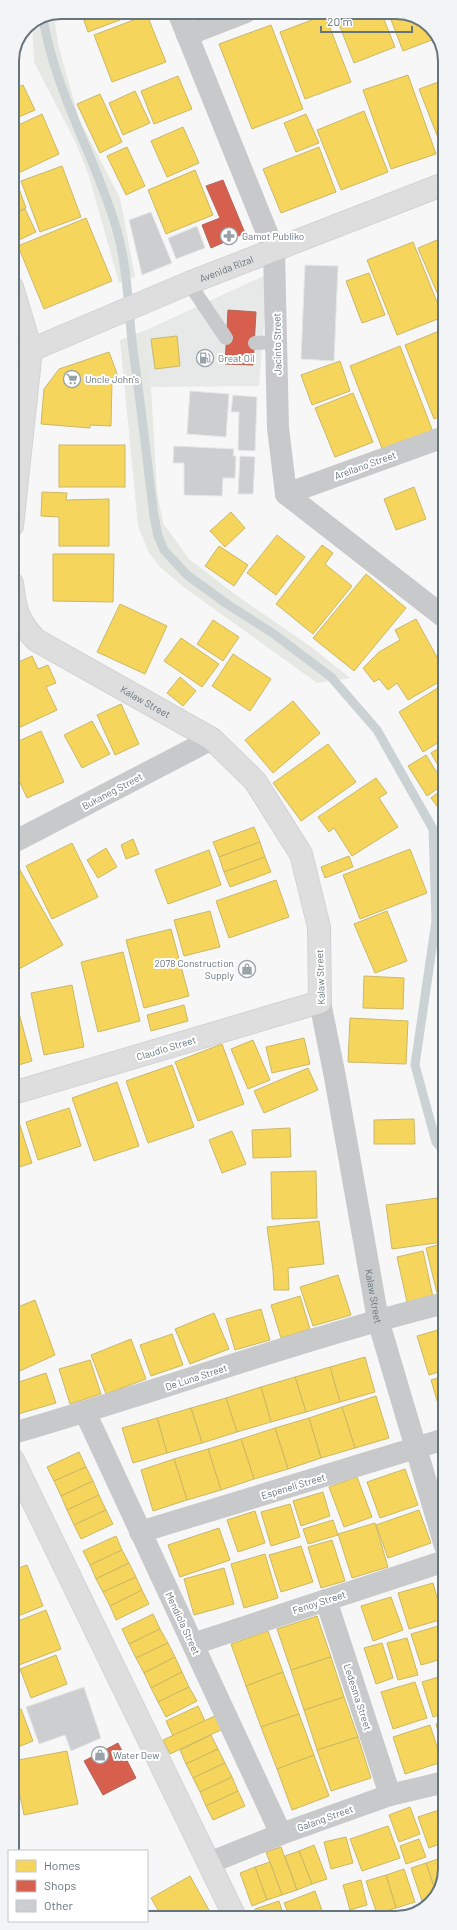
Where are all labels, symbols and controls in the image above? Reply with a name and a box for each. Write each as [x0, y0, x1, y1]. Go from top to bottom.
scale bar [321, 8, 412, 34]
text: 20 m [327, 14, 353, 28]
pharmacy icon: Gamot Publiko [219, 226, 239, 246]
place label: Gamot Publiko [242, 230, 304, 242]
street label: Avenida Rizal [198, 253, 255, 284]
street label: Jacinto Street [270, 312, 284, 375]
fuel station icon: Great Oil [195, 348, 215, 368]
place label: Great Oil [218, 352, 255, 364]
supermarket icon: Uncle John's [62, 369, 82, 389]
place label: Uncle John's [85, 373, 139, 385]
street label: Arellano Street [333, 448, 398, 482]
street label: Kalaw Street [118, 683, 173, 721]
street label: Bukaneg Street [80, 770, 145, 812]
street label: Kalaw Street [313, 949, 327, 1005]
place label: 2078 Construction Supply [154, 957, 234, 981]
shop icon: 2078 Construction Supply [237, 959, 257, 979]
street label: Claudio Street [135, 1033, 198, 1063]
street label: Kalaw Street [363, 1268, 385, 1325]
street label: De Luna Street [164, 1361, 229, 1393]
street label: Espeneli Street [259, 1470, 327, 1501]
street label: Fenoy Street [291, 1588, 347, 1616]
street label: Mendiola Street [163, 1590, 203, 1657]
street label: Ledesma Street [342, 1662, 375, 1732]
shop icon: Water Dew [90, 1745, 110, 1765]
place label: Water Dew [113, 1749, 159, 1761]
street label: Galang Street [295, 1802, 355, 1834]
legend [8, 1850, 148, 1922]
text: Homes [44, 1858, 81, 1872]
text: Shops [44, 1878, 77, 1892]
text: Other [44, 1898, 74, 1912]

